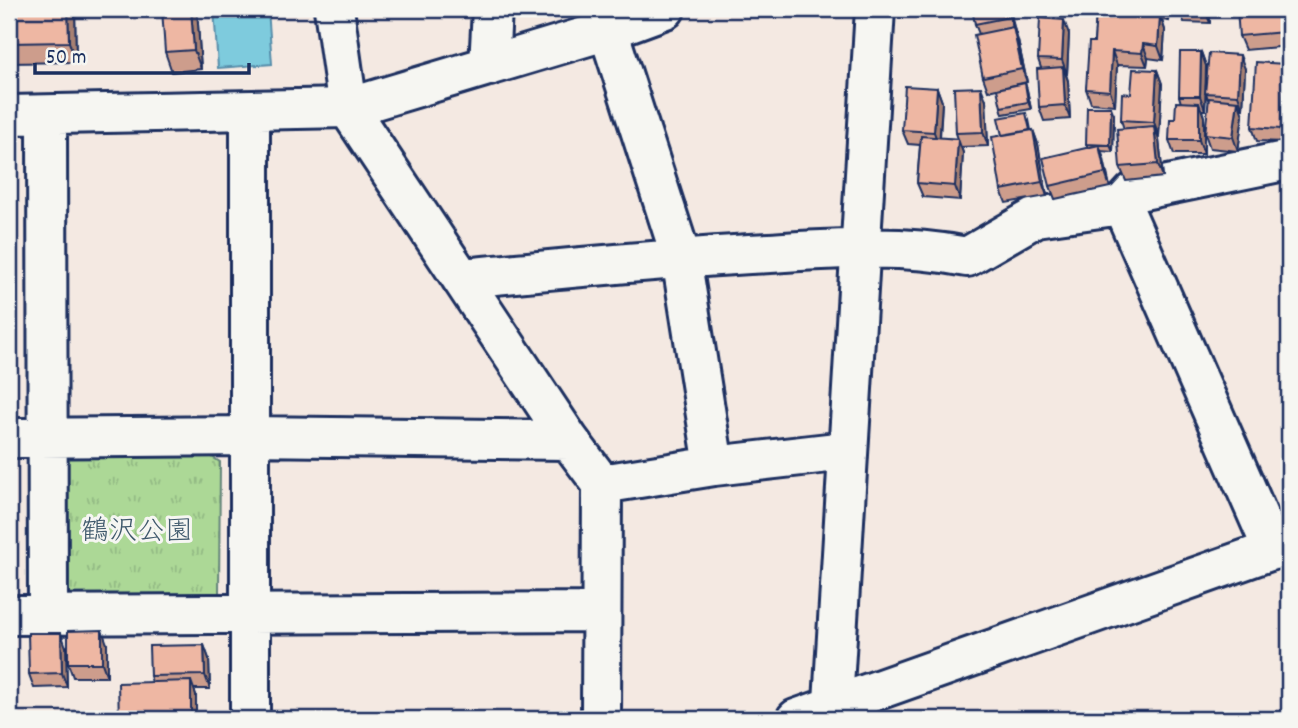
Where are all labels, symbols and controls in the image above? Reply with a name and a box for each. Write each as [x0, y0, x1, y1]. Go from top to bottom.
scale bar [35, 32, 248, 76]
text: 50 m [46, 44, 86, 74]
park label: 鶴沢公園 [81, 514, 193, 554]

